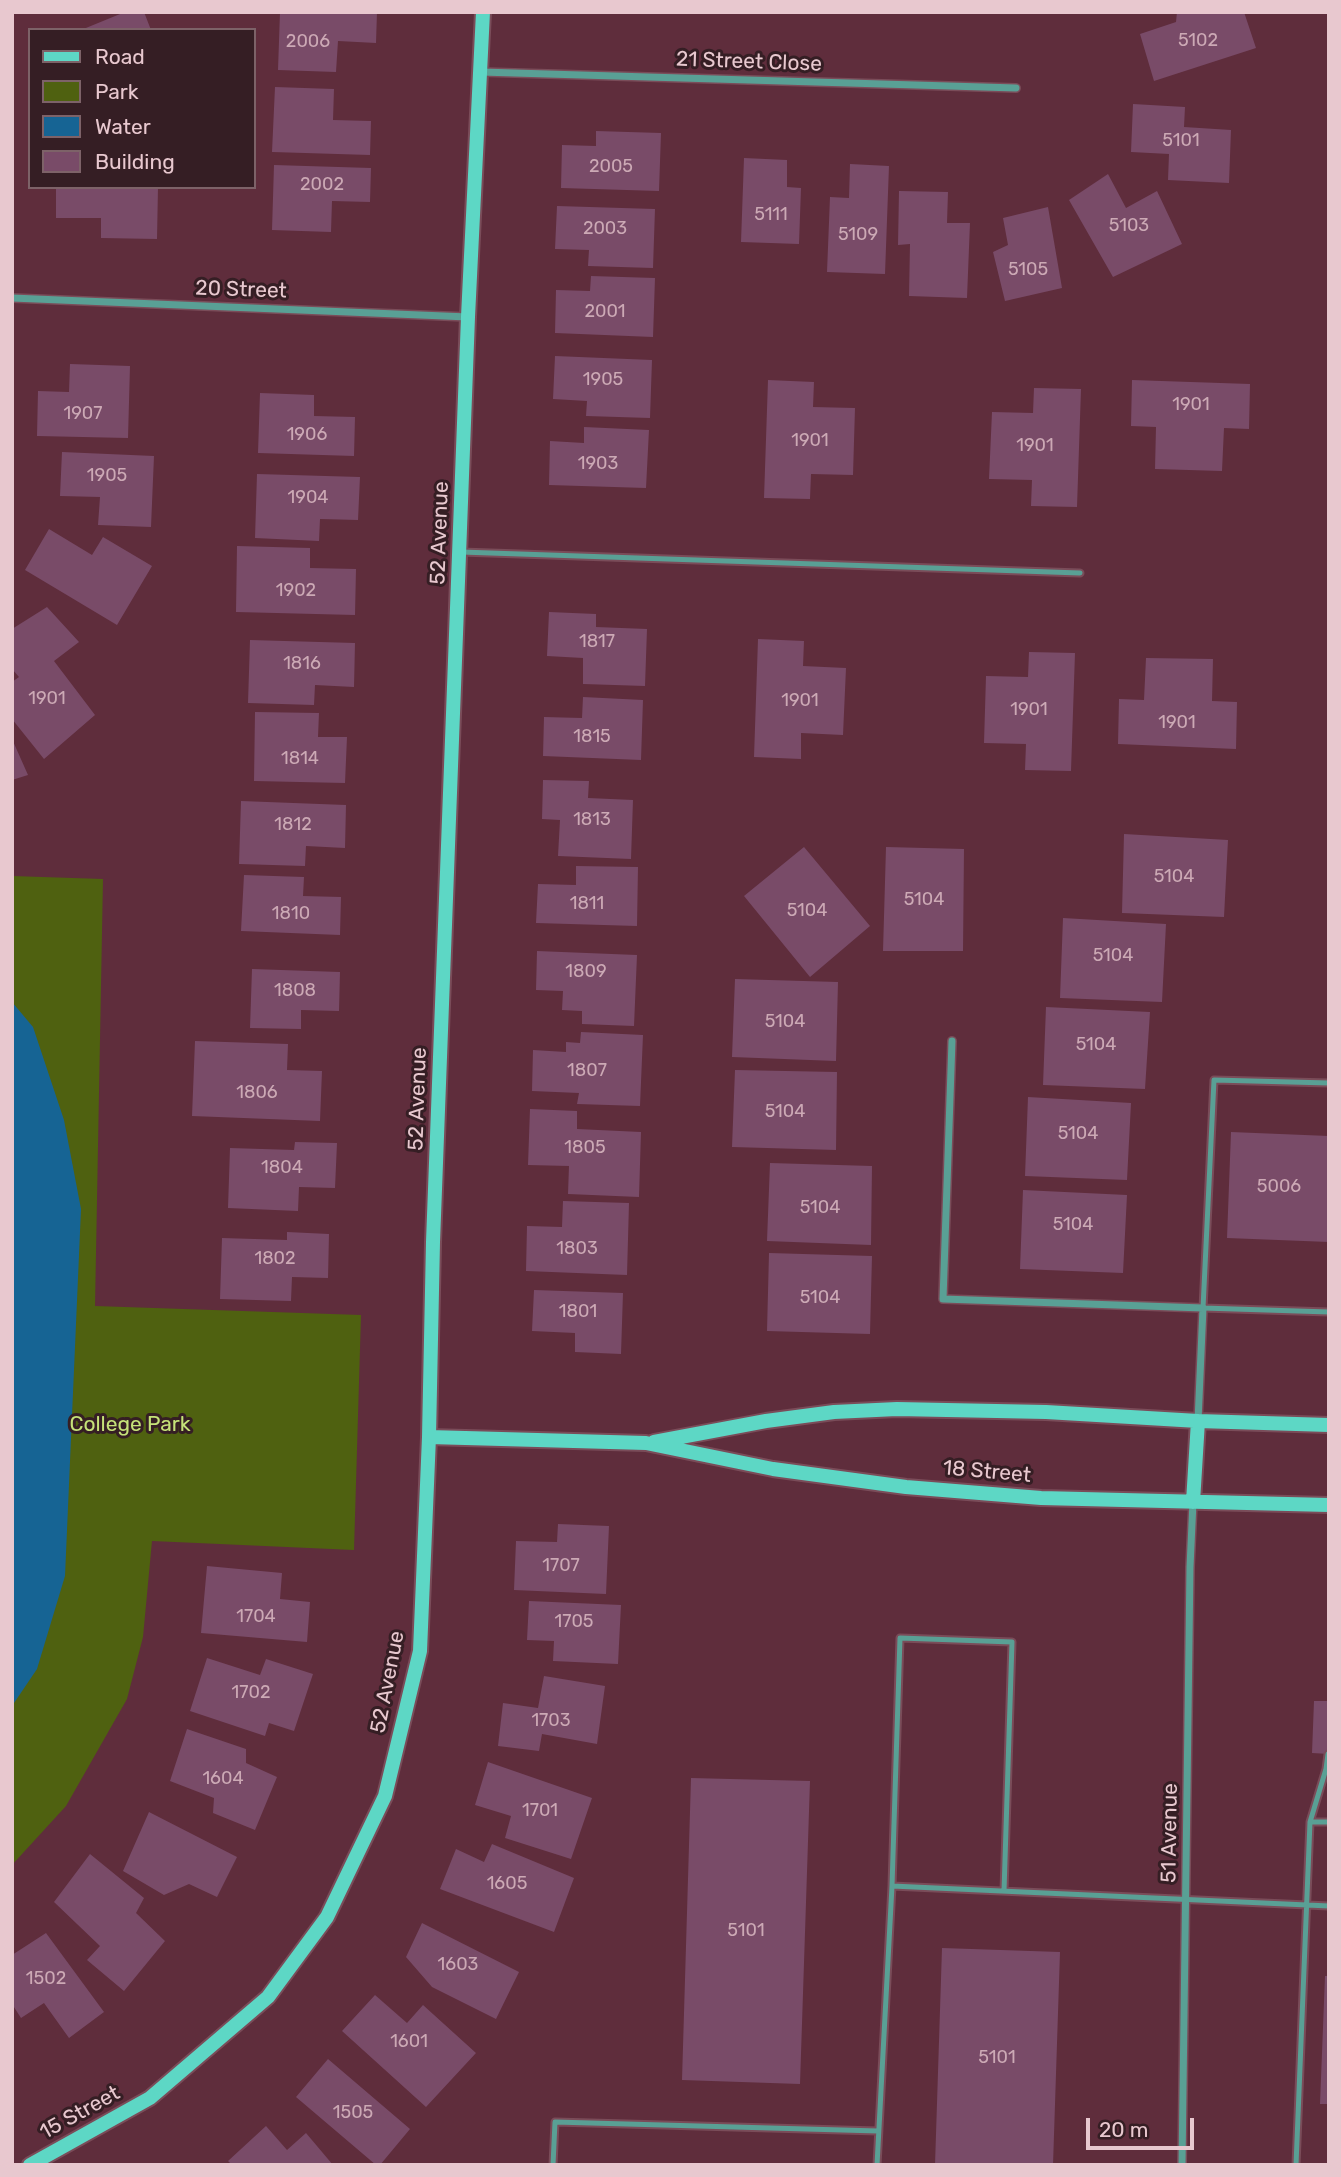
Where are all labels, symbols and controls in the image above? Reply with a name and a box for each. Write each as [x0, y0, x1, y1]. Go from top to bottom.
legend [28, 28, 256, 189]
house number: 5102 [1178, 30, 1218, 52]
house number: 2006 [286, 31, 330, 53]
text: Road [95, 44, 145, 69]
street label: 21 Street Close [676, 47, 822, 77]
text: Park [95, 79, 139, 104]
text: Water [95, 114, 151, 139]
house number: 5101 [1162, 130, 1200, 152]
text: Building [95, 149, 175, 174]
house number: 2005 [589, 156, 633, 178]
house number: 2002 [300, 174, 344, 196]
house number: 5111 [754, 204, 788, 226]
house number: 5103 [1109, 215, 1149, 237]
house number: 2003 [583, 218, 627, 240]
house number: 5109 [838, 224, 878, 246]
house number: 5105 [1008, 259, 1048, 281]
street label: 20 Street [195, 276, 287, 304]
house number: 2001 [584, 301, 626, 323]
house number: 1905 [583, 369, 623, 391]
house number: 1901 [1172, 394, 1210, 416]
house number: 1907 [63, 403, 103, 425]
house number: 1906 [287, 424, 327, 446]
house number: 1901 [791, 430, 829, 452]
house number: 1901 [1016, 435, 1054, 457]
house number: 1903 [578, 453, 618, 475]
house number: 1905 [87, 465, 127, 487]
street label: 52 Avenue [426, 481, 454, 585]
house number: 1904 [288, 487, 328, 509]
house number: 1902 [276, 580, 316, 602]
house number: 1817 [579, 631, 615, 653]
house number: 1816 [283, 653, 321, 675]
house number: 1901 [28, 688, 66, 710]
house number: 1901 [781, 690, 819, 712]
house number: 1901 [1010, 699, 1048, 721]
house number: 1901 [1158, 712, 1196, 734]
house number: 1815 [573, 726, 611, 748]
house number: 1814 [281, 748, 319, 770]
house number: 1813 [573, 809, 611, 831]
house number: 1812 [274, 814, 312, 836]
house number: 5104 [1154, 866, 1194, 888]
house number: 5104 [904, 889, 944, 911]
house number: 1811 [570, 893, 604, 915]
house number: 5104 [787, 900, 827, 922]
house number: 1810 [272, 903, 310, 925]
house number: 5104 [1093, 945, 1133, 967]
house number: 1809 [565, 961, 607, 983]
house number: 1808 [274, 980, 316, 1002]
house number: 5104 [765, 1011, 805, 1033]
house number: 5104 [1076, 1034, 1116, 1056]
street label: 52 Avenue [404, 1047, 432, 1151]
house number: 1807 [567, 1060, 607, 1082]
house number: 1806 [236, 1082, 278, 1104]
house number: 5104 [765, 1101, 805, 1123]
house number: 5104 [1058, 1123, 1098, 1145]
house number: 1805 [564, 1137, 606, 1159]
house number: 1804 [261, 1157, 303, 1179]
house number: 5006 [1257, 1176, 1301, 1198]
house number: 5104 [800, 1197, 840, 1219]
house number: 5104 [1053, 1214, 1093, 1236]
house number: 1803 [556, 1238, 598, 1260]
house number: 1802 [254, 1248, 296, 1270]
house number: 5104 [800, 1287, 840, 1309]
house number: 1801 [559, 1301, 597, 1323]
park label: College Park [69, 1412, 191, 1438]
street label: 18 Street [942, 1456, 1032, 1488]
house number: 1707 [542, 1555, 580, 1577]
house number: 1704 [236, 1606, 276, 1628]
house number: 1705 [554, 1611, 594, 1633]
street label: 52 Avenue [366, 1629, 410, 1735]
house number: 1702 [232, 1682, 270, 1704]
house number: 1703 [531, 1710, 571, 1732]
house number: 1604 [202, 1768, 244, 1790]
street label: 51 Avenue [1157, 1783, 1183, 1883]
house number: 1701 [522, 1800, 558, 1822]
house number: 1605 [487, 1873, 527, 1895]
house number: 5101 [727, 1920, 765, 1942]
house number: 1603 [438, 1954, 478, 1976]
house number: 1502 [26, 1968, 66, 1990]
house number: 1601 [390, 2031, 428, 2053]
house number: 5101 [978, 2047, 1016, 2069]
street label: 15 Street [36, 2081, 124, 2145]
house number: 1505 [333, 2102, 373, 2124]
scale bar [1089, 2104, 1198, 2148]
text: 20 m [1099, 2117, 1148, 2142]

